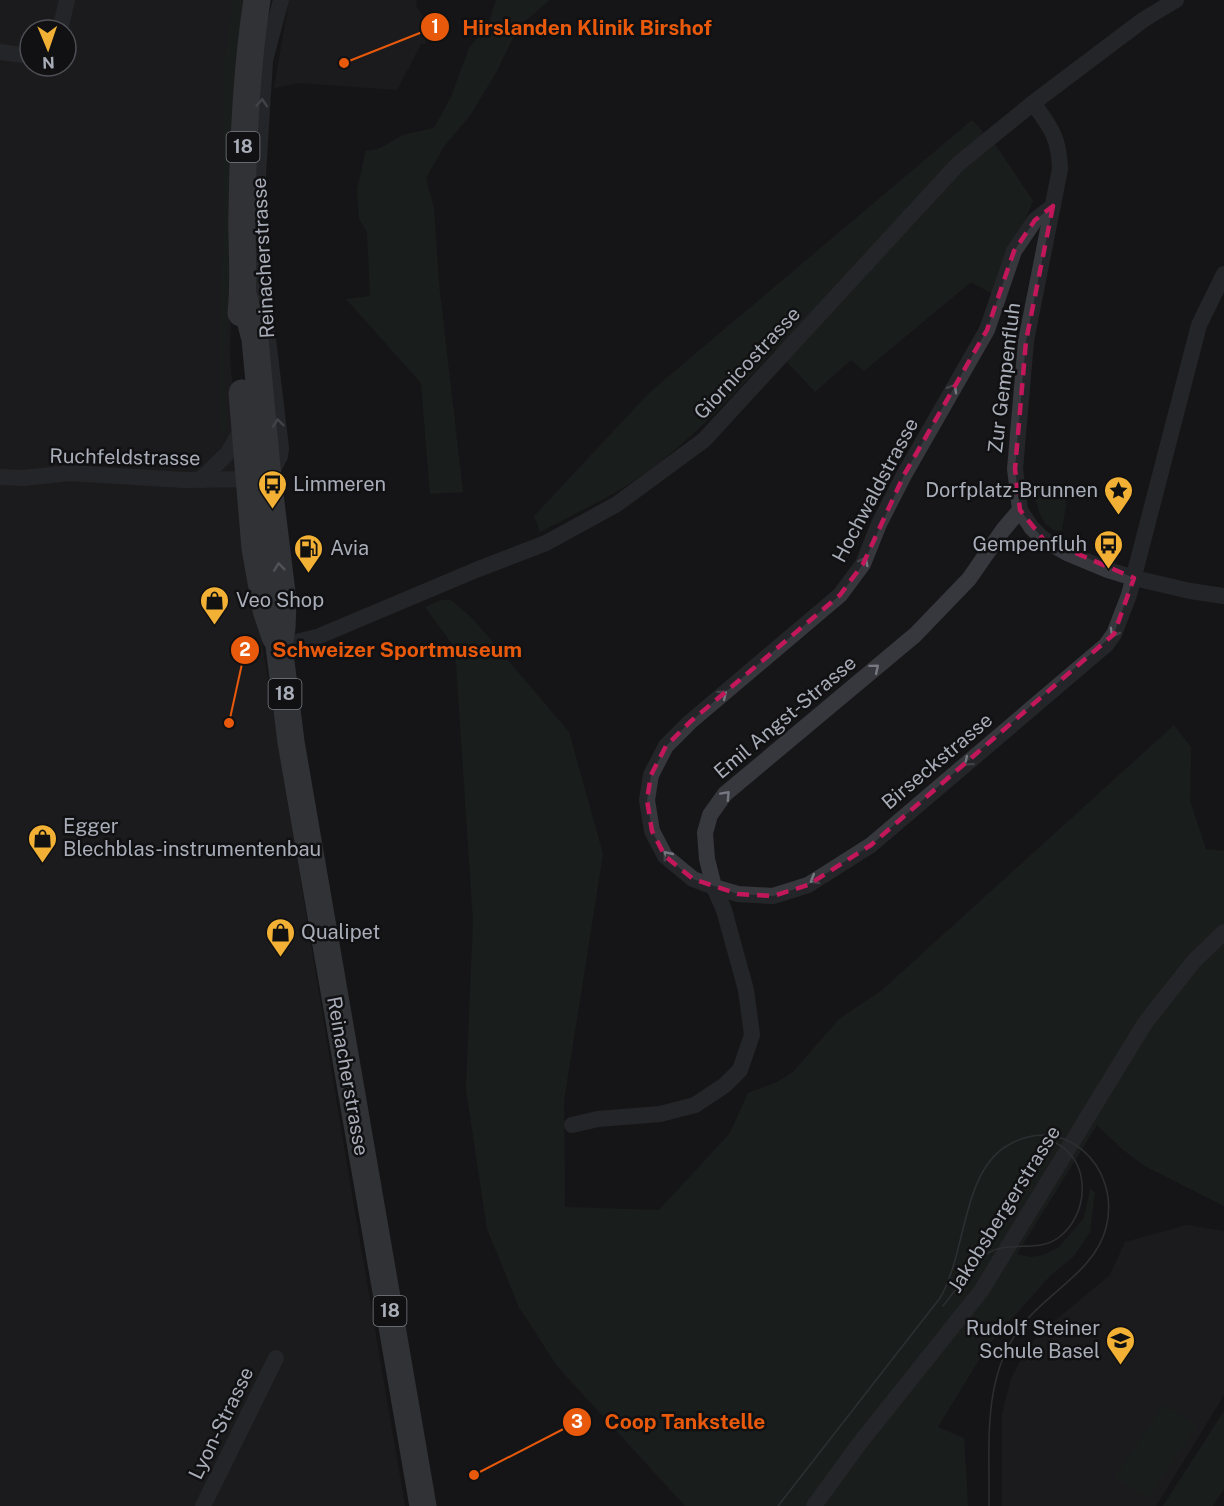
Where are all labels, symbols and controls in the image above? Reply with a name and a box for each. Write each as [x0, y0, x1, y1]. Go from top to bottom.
callout: Hirslanden Klinik Birshof [420, 8, 723, 47]
text: Hirslanden Klinik Birshof [462, 15, 712, 40]
text: 1 [431, 16, 439, 37]
north arrow [18, 18, 78, 78]
text: N [42, 53, 55, 72]
one-way arrow [255, 99, 268, 108]
road number: 18 [226, 132, 260, 162]
street label: Reinacherstrasse [247, 177, 279, 339]
street label: Zur Gempenfluh [983, 301, 1025, 455]
street label: Giornicostrasse [689, 302, 805, 424]
one-way arrow [946, 384, 957, 395]
street label: Hochwaldstrasse [827, 414, 923, 566]
one-way arrow [272, 418, 284, 428]
street label: Ruchfeldstrasse [49, 444, 201, 470]
bus stop icon: Limmeren [256, 468, 288, 510]
place label: Limmeren [293, 472, 386, 496]
place icon: Dorfplatz-Brunnen [1103, 474, 1135, 516]
place label: Dorfplatz-Brunnen [925, 478, 1098, 502]
bus stop icon: Gempenfluh [1092, 528, 1124, 570]
fuel station icon: Avia [293, 532, 325, 574]
place label: Gempenfluh [972, 532, 1087, 556]
place label: Avia [330, 536, 369, 560]
one-way arrow [856, 556, 868, 567]
one-way arrow [273, 563, 286, 572]
shop icon: Veo Shop [199, 584, 231, 626]
place label: Veo Shop [236, 588, 324, 612]
one-way arrow [1110, 627, 1121, 637]
callout: Schweizer Sportmuseum [230, 630, 534, 669]
text: Schweizer Sportmuseum [272, 637, 522, 662]
text: 2 [239, 639, 251, 660]
street label: Emil Angst-Strasse [709, 650, 861, 784]
one-way arrow [868, 665, 879, 676]
road number: 18 [268, 679, 302, 709]
one-way arrow [716, 690, 727, 701]
street label: Birseckstrasse [877, 708, 997, 814]
one-way arrow [964, 755, 975, 766]
one-way arrow [719, 791, 730, 802]
place label: Egger Blechblas-instrumentenbau [63, 814, 321, 861]
shop icon: Egger Blechblas-instrumentenbau [26, 822, 58, 864]
one-way arrow [663, 851, 674, 862]
one-way arrow [810, 873, 820, 885]
shop icon: Qualipet [264, 916, 296, 958]
place label: Qualipet [301, 920, 380, 944]
street label: Reinacherstrasse [322, 995, 374, 1157]
street label: Jakobsbergerstrasse [943, 1121, 1065, 1297]
road number: 18 [374, 1296, 406, 1326]
place label: Rudolf Steiner Schule Basel [966, 1316, 1100, 1363]
school or university icon: Rudolf Steiner Schule Basel [1105, 1324, 1137, 1366]
street label: Lyon-Strasse [183, 1363, 259, 1483]
callout: Coop Tankstelle [562, 1402, 778, 1441]
text: Coop Tankstelle [605, 1409, 765, 1434]
text: 3 [571, 1411, 583, 1432]

